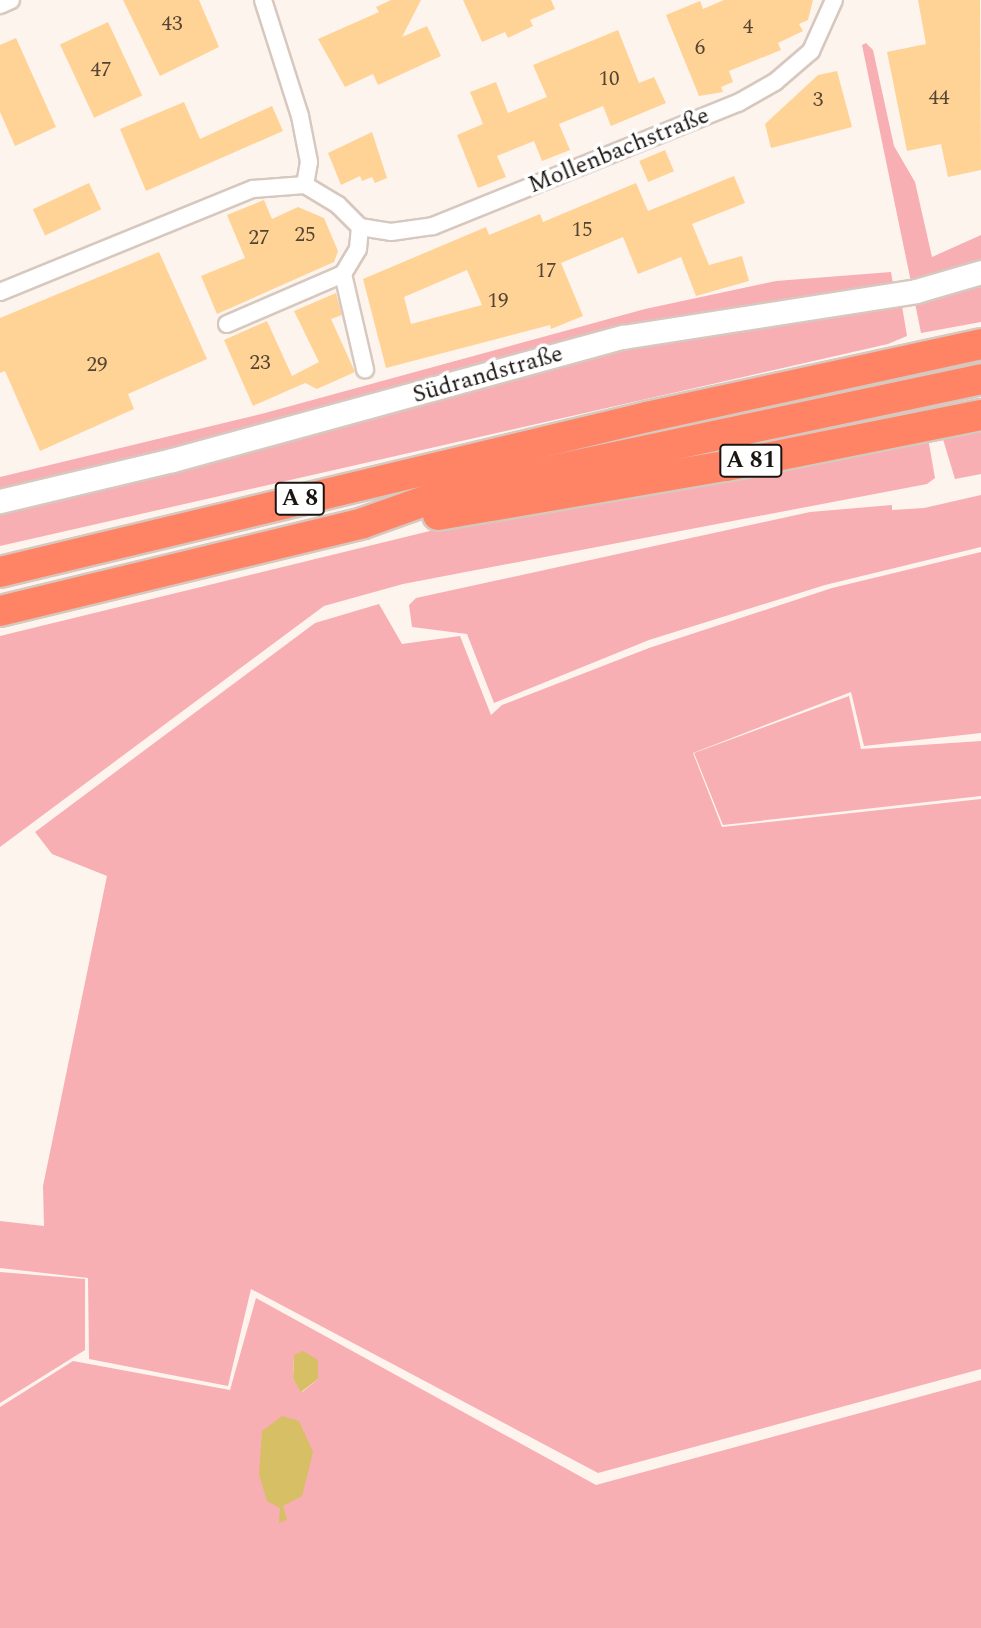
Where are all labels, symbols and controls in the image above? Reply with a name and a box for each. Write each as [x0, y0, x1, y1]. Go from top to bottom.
house number: 43 [162, 11, 182, 37]
house number: 4 [743, 14, 753, 40]
house number: 6 [695, 35, 705, 61]
house number: 47 [91, 57, 111, 83]
house number: 10 [599, 66, 619, 92]
house number: 44 [929, 85, 949, 111]
house number: 3 [813, 87, 823, 113]
street label: Mollenbachstraße [524, 102, 714, 200]
house number: 15 [572, 217, 592, 243]
house number: 25 [295, 222, 315, 248]
house number: 27 [249, 225, 269, 251]
house number: 17 [536, 258, 556, 284]
house number: 19 [488, 288, 508, 314]
street label: Südrandstraße [410, 340, 566, 410]
house number: 23 [250, 350, 270, 376]
house number: 29 [87, 352, 107, 378]
road number: A 81 [718, 442, 784, 481]
road number: A 8 [274, 480, 326, 519]

